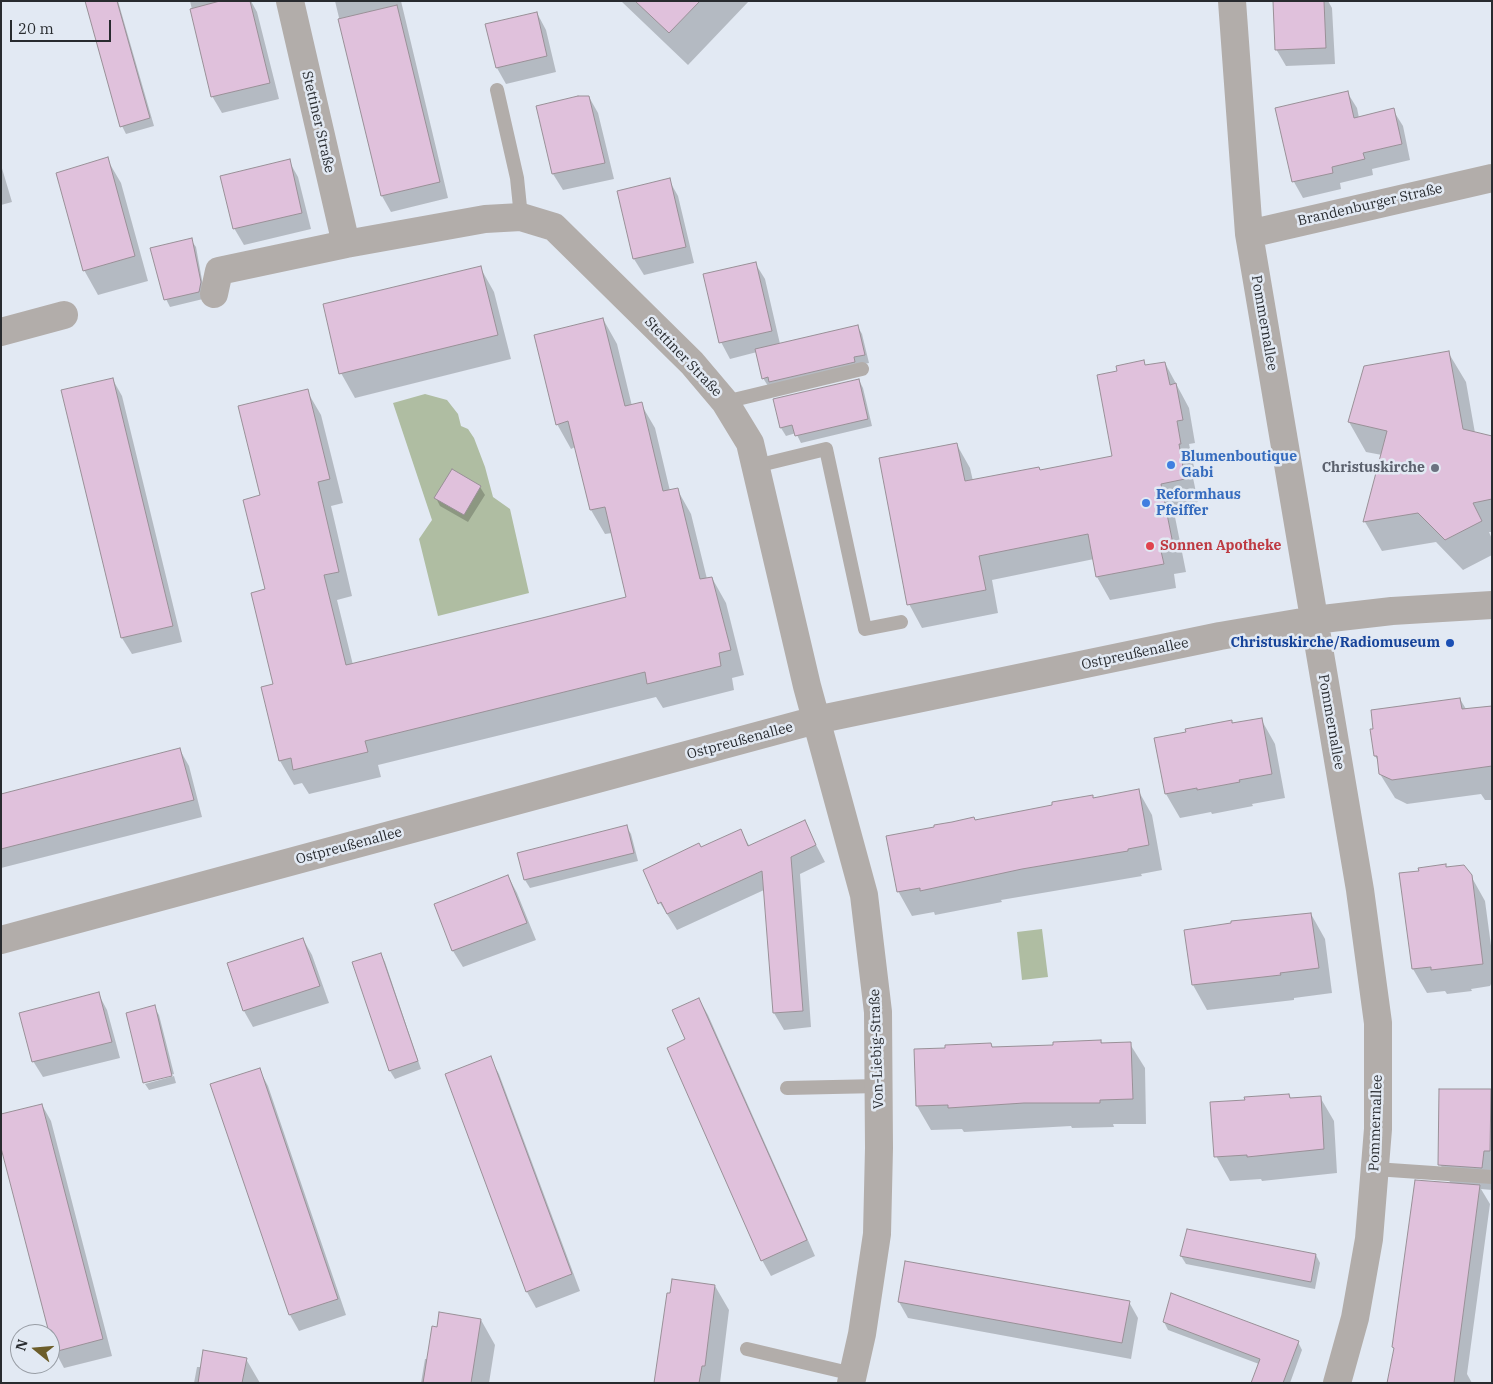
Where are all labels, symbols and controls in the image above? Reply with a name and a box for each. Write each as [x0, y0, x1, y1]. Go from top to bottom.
scale bar [12, 10, 114, 42]
text: 20 m [18, 19, 54, 38]
street label: Stettiner Straße [298, 69, 338, 175]
street label: Brandenburger Straße [1296, 180, 1444, 230]
street label: Pommernallee [1247, 274, 1281, 372]
street label: Stettiner Straße [641, 314, 725, 400]
place label: Blumenboutique Gabi [1181, 449, 1297, 482]
marker: Blumenboutique Gabi [1165, 459, 1177, 471]
place label: Christuskirche [1322, 460, 1425, 476]
marker: Christuskirche [1429, 462, 1441, 474]
place label: Reformhaus Pfeiffer [1156, 487, 1241, 520]
marker: Reformhaus Pfeiffer [1140, 497, 1152, 509]
place label: Sonnen Apotheke [1160, 538, 1281, 554]
marker: Sonnen Apotheke [1144, 540, 1156, 552]
street label: Ostpreußenallee [1080, 634, 1190, 674]
place label: Christuskirche/Radiomuseum [1230, 635, 1440, 651]
marker: Christuskirche/Radiomuseum [1444, 637, 1456, 649]
street label: Pommernallee [1314, 673, 1348, 771]
street label: Ostpreußenallee [685, 719, 795, 763]
street label: Ostpreußenallee [294, 824, 404, 868]
street label: Von-Liebig-Straße [867, 989, 887, 1109]
street label: Pommernallee [1366, 1074, 1386, 1172]
north arrow [10, 1324, 60, 1374]
text: N [11, 1337, 32, 1353]

